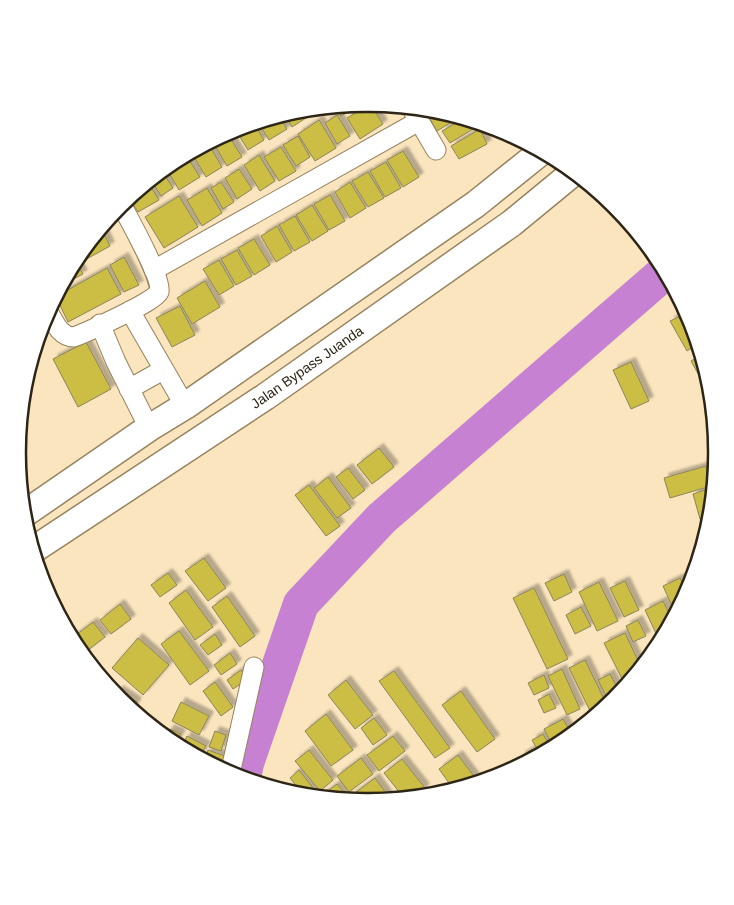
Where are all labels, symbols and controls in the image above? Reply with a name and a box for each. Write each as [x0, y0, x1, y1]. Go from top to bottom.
street label: Jalan Bypass Juanda [248, 322, 366, 412]

